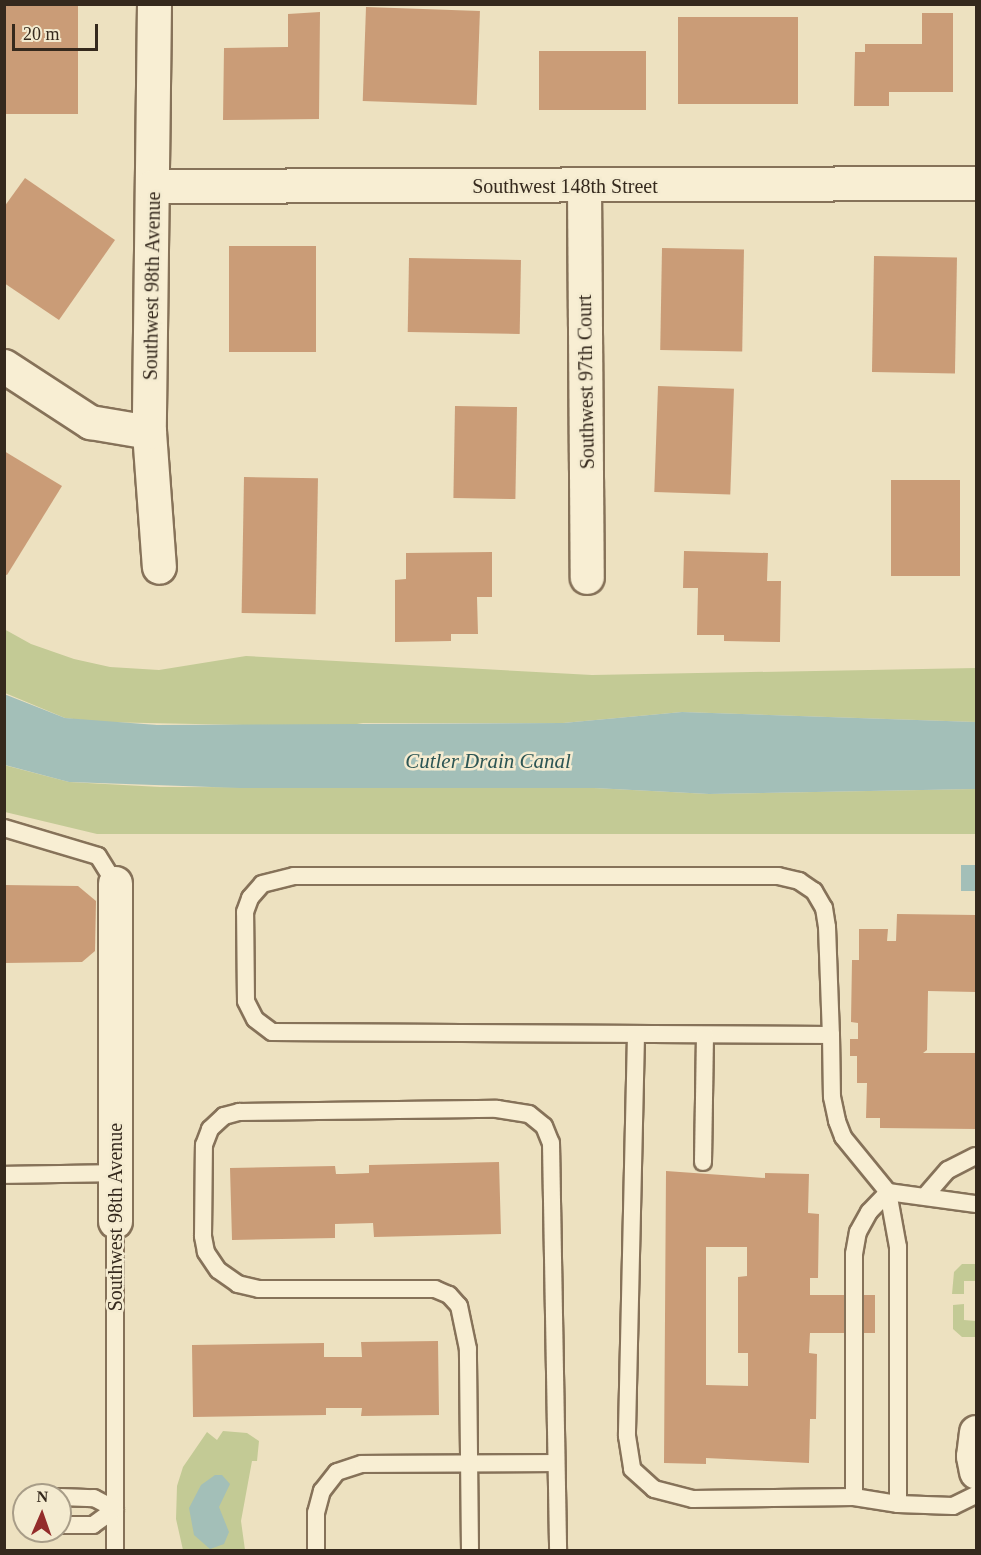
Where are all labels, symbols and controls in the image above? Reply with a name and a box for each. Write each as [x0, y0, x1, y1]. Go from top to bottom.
scale bar [15, 12, 100, 50]
text: 20 m [23, 24, 60, 44]
street label: Southwest 148th Street [472, 174, 658, 198]
street label: Southwest 98th Avenue [138, 191, 166, 381]
street label: Southwest 97th Court [572, 295, 600, 469]
water label: Cutler Drain Canal [405, 748, 571, 774]
street label: Southwest 98th Avenue [103, 1122, 127, 1312]
north arrow [12, 1483, 72, 1543]
text: N [37, 1488, 49, 1505]

